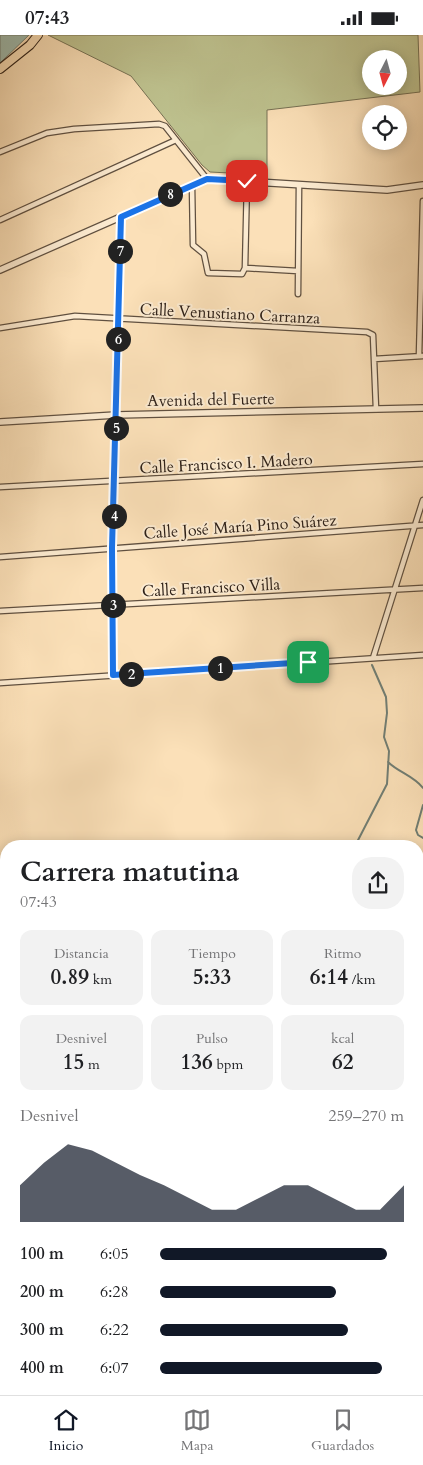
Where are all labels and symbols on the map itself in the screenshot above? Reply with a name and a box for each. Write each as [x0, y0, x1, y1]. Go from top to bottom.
north arrow [362, 50, 408, 95]
pin [226, 160, 268, 202]
pin: 8 [158, 181, 182, 207]
pin: 7 [108, 239, 132, 263]
street label: Calle Venustiano Carranza [139, 298, 321, 330]
pin: 6 [106, 327, 130, 351]
street label: Avenida del Fuerte [147, 388, 275, 412]
pin: 5 [104, 415, 128, 441]
street label: Calle Francisco I. Madero [139, 448, 313, 480]
pin: 4 [102, 503, 126, 529]
street label: Calle José María Pino Suárez [143, 509, 337, 545]
street label: Calle Francisco Villa [141, 573, 281, 603]
pin: 3 [100, 593, 126, 617]
pin [287, 641, 329, 683]
pin: 1 [208, 655, 232, 681]
pin: 2 [118, 661, 144, 687]

